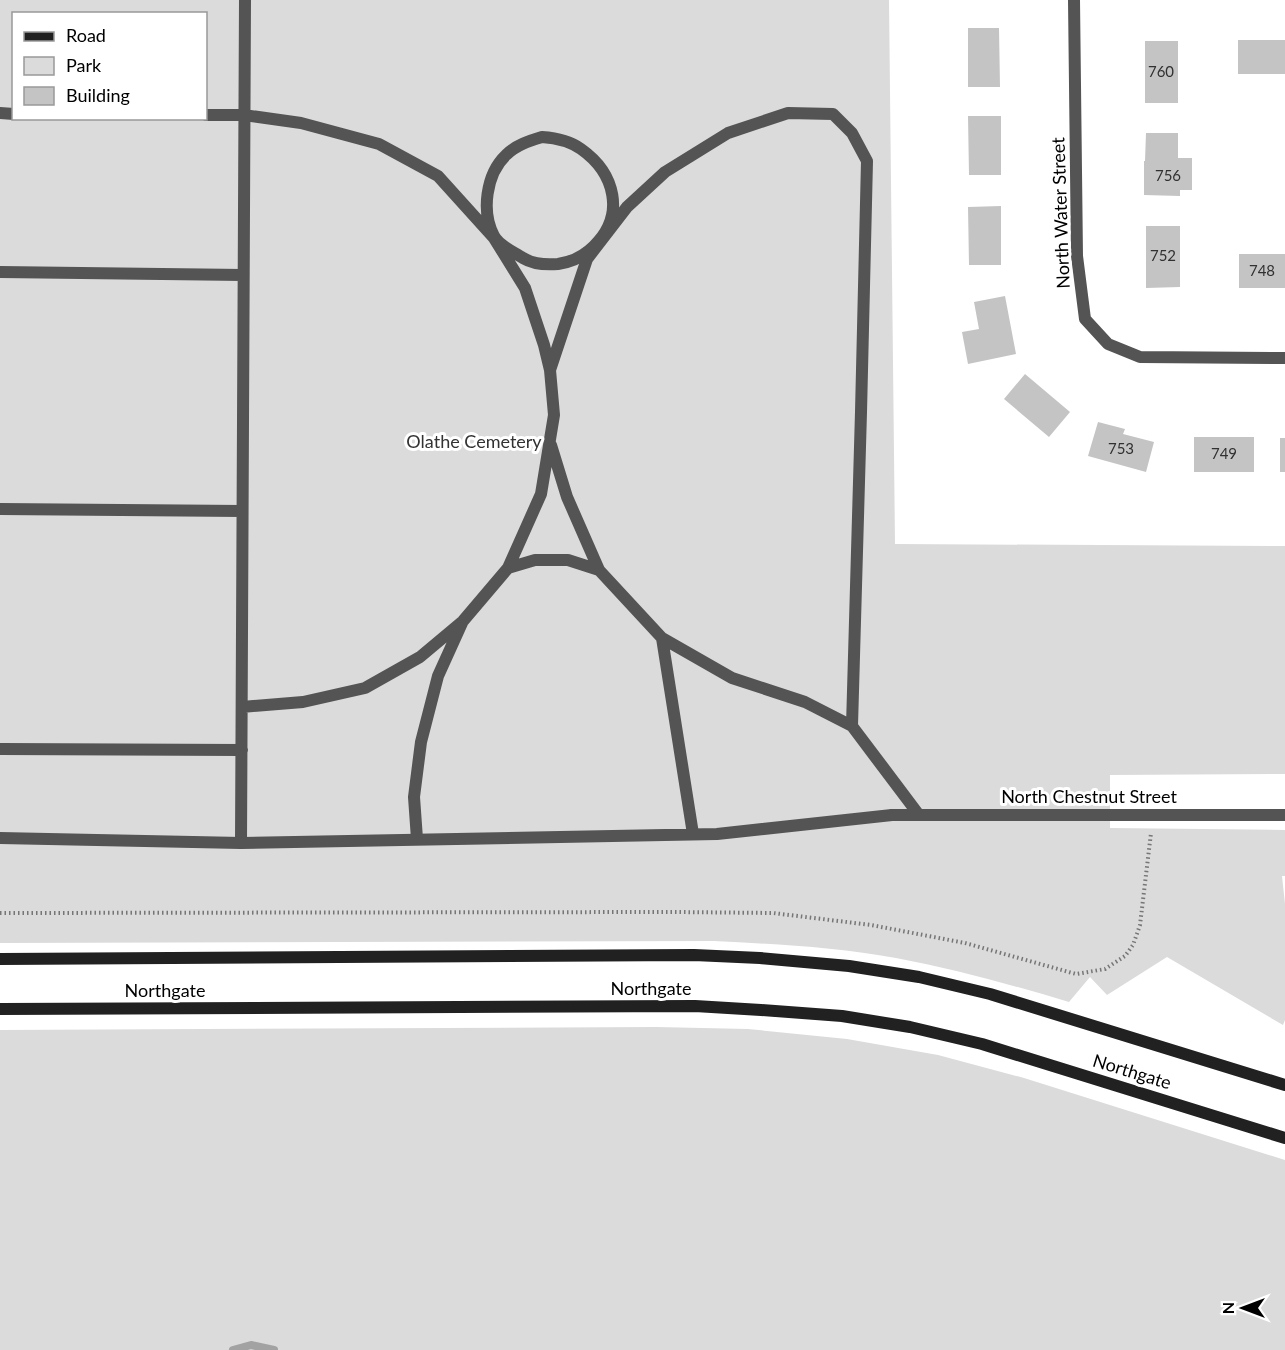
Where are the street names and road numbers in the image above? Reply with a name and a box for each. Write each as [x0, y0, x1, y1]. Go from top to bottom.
street label: North Water Street [1046, 136, 1074, 289]
street label: North Chestnut Street [1001, 785, 1177, 807]
street label: Northgate [611, 977, 691, 999]
street label: Northgate [125, 979, 205, 1001]
street label: Northgate [1090, 1049, 1174, 1093]

